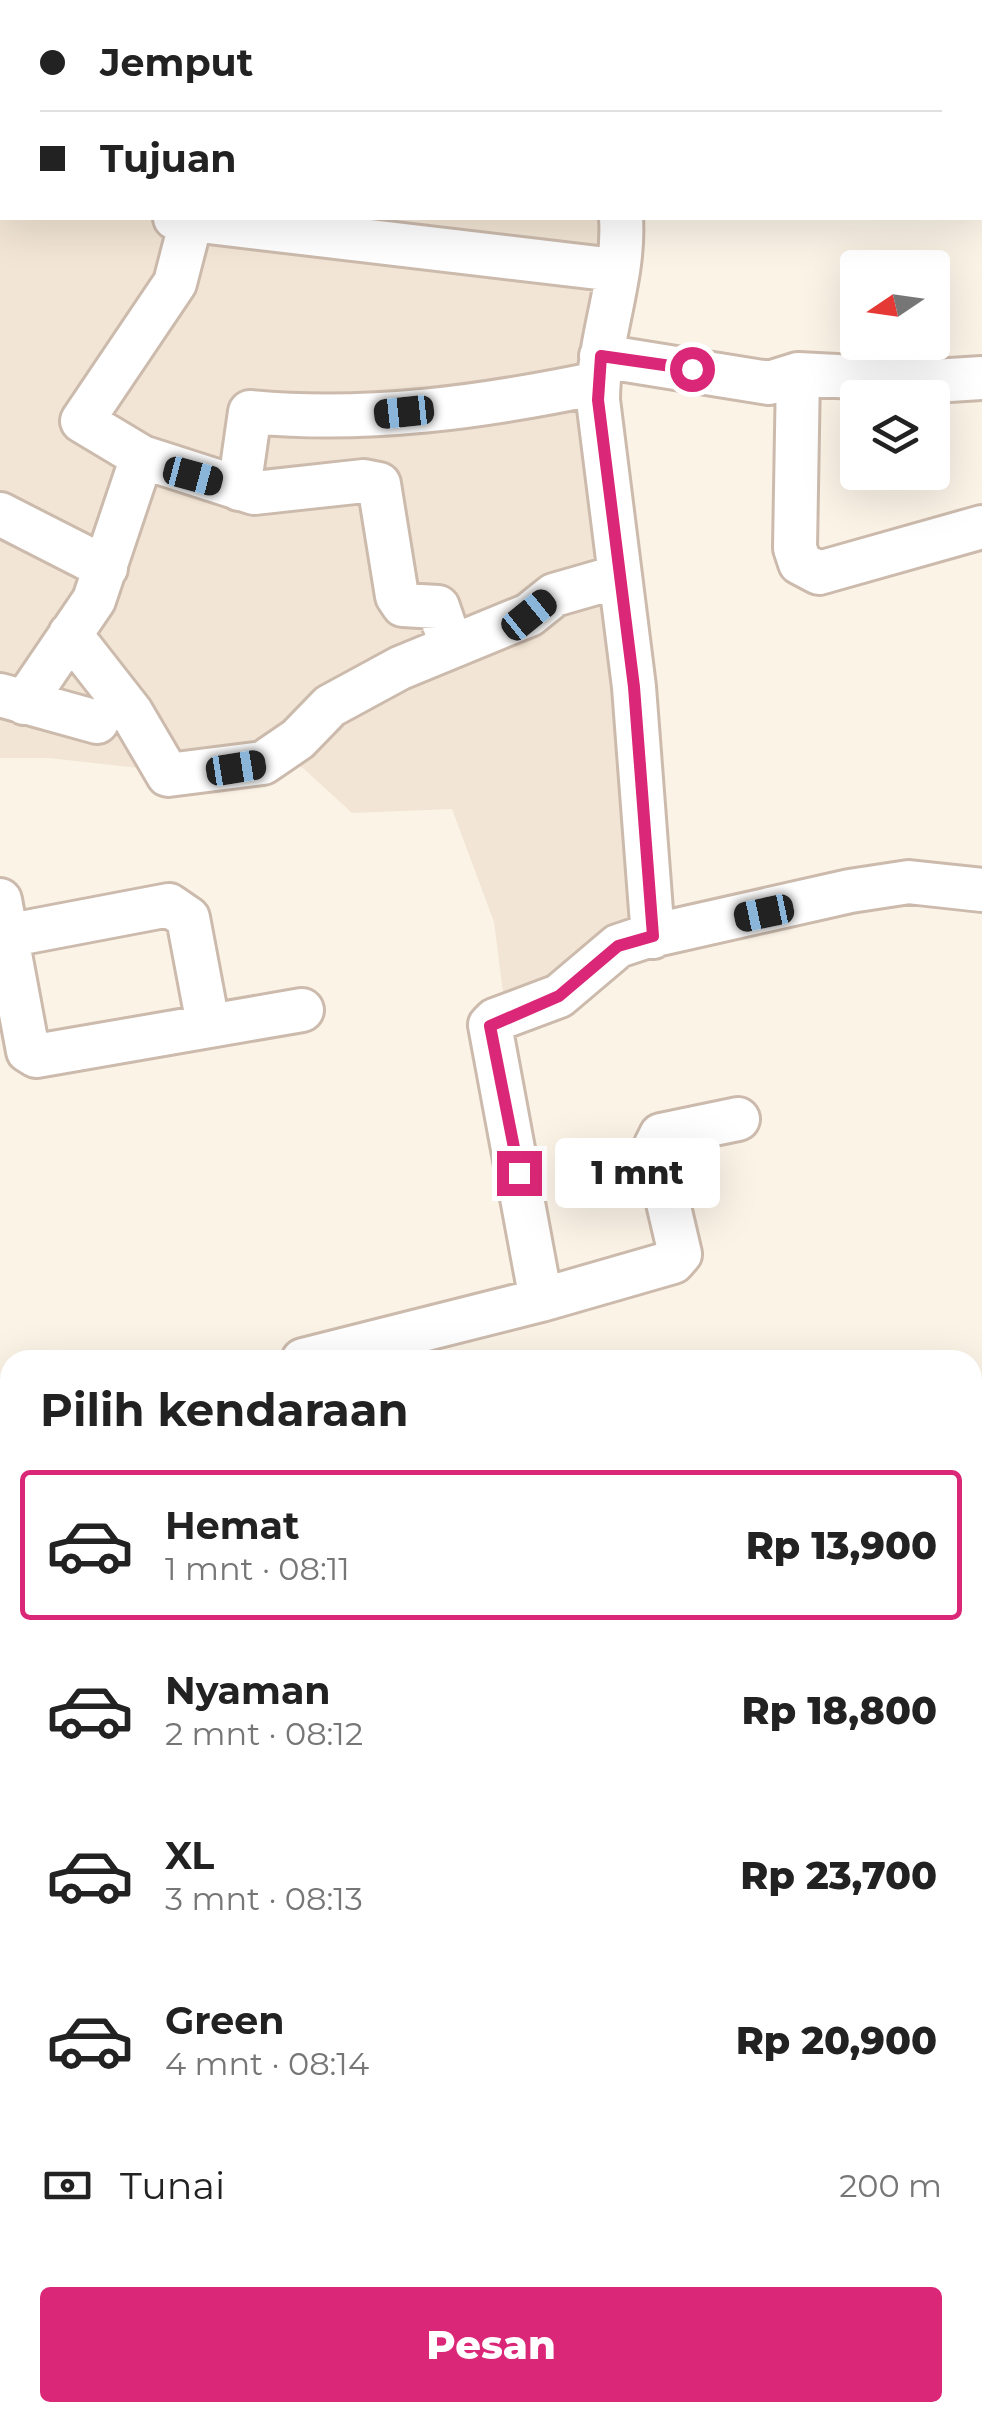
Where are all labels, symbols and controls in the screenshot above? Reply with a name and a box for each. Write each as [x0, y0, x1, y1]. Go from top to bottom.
text: Jemput [100, 39, 253, 86]
text: Tujuan [100, 135, 237, 182]
north arrow [840, 250, 950, 360]
map controls [840, 250, 950, 490]
route start [670, 347, 715, 392]
button: layers [840, 380, 950, 490]
car [373, 394, 435, 430]
car [160, 454, 226, 498]
car [496, 584, 562, 646]
car [204, 748, 268, 788]
car [732, 892, 796, 934]
callout: 1 mnt [554, 1138, 719, 1208]
route end [497, 1151, 542, 1196]
text: 1 mnt [591, 1153, 684, 1192]
text: Pilih kendaraan [40, 1382, 409, 1437]
icon: car [45, 1500, 135, 1590]
text: Hemat [165, 1502, 300, 1549]
text: Rp 13,900 [746, 1522, 937, 1569]
text: 1 mnt · 08:11 [165, 1549, 350, 1588]
icon: car [45, 1665, 135, 1755]
text: Nyaman [165, 1667, 331, 1714]
text: Rp 18,800 [742, 1687, 937, 1734]
text: 2 mnt · 08:12 [165, 1714, 363, 1753]
icon: car [45, 1830, 135, 1920]
text: XL [165, 1832, 214, 1879]
text: Rp 23,700 [740, 1852, 937, 1899]
text: 3 mnt · 08:13 [165, 1879, 363, 1918]
icon: car [45, 1995, 135, 2085]
text: Green [165, 1997, 285, 2044]
text: Rp 20,900 [736, 2017, 937, 2064]
text: 4 mnt · 08:14 [165, 2044, 369, 2083]
icon: cash [40, 2158, 95, 2213]
text: Tunai [120, 2162, 225, 2209]
text: 200 m [839, 2166, 942, 2205]
button: Pesan [40, 2287, 942, 2402]

